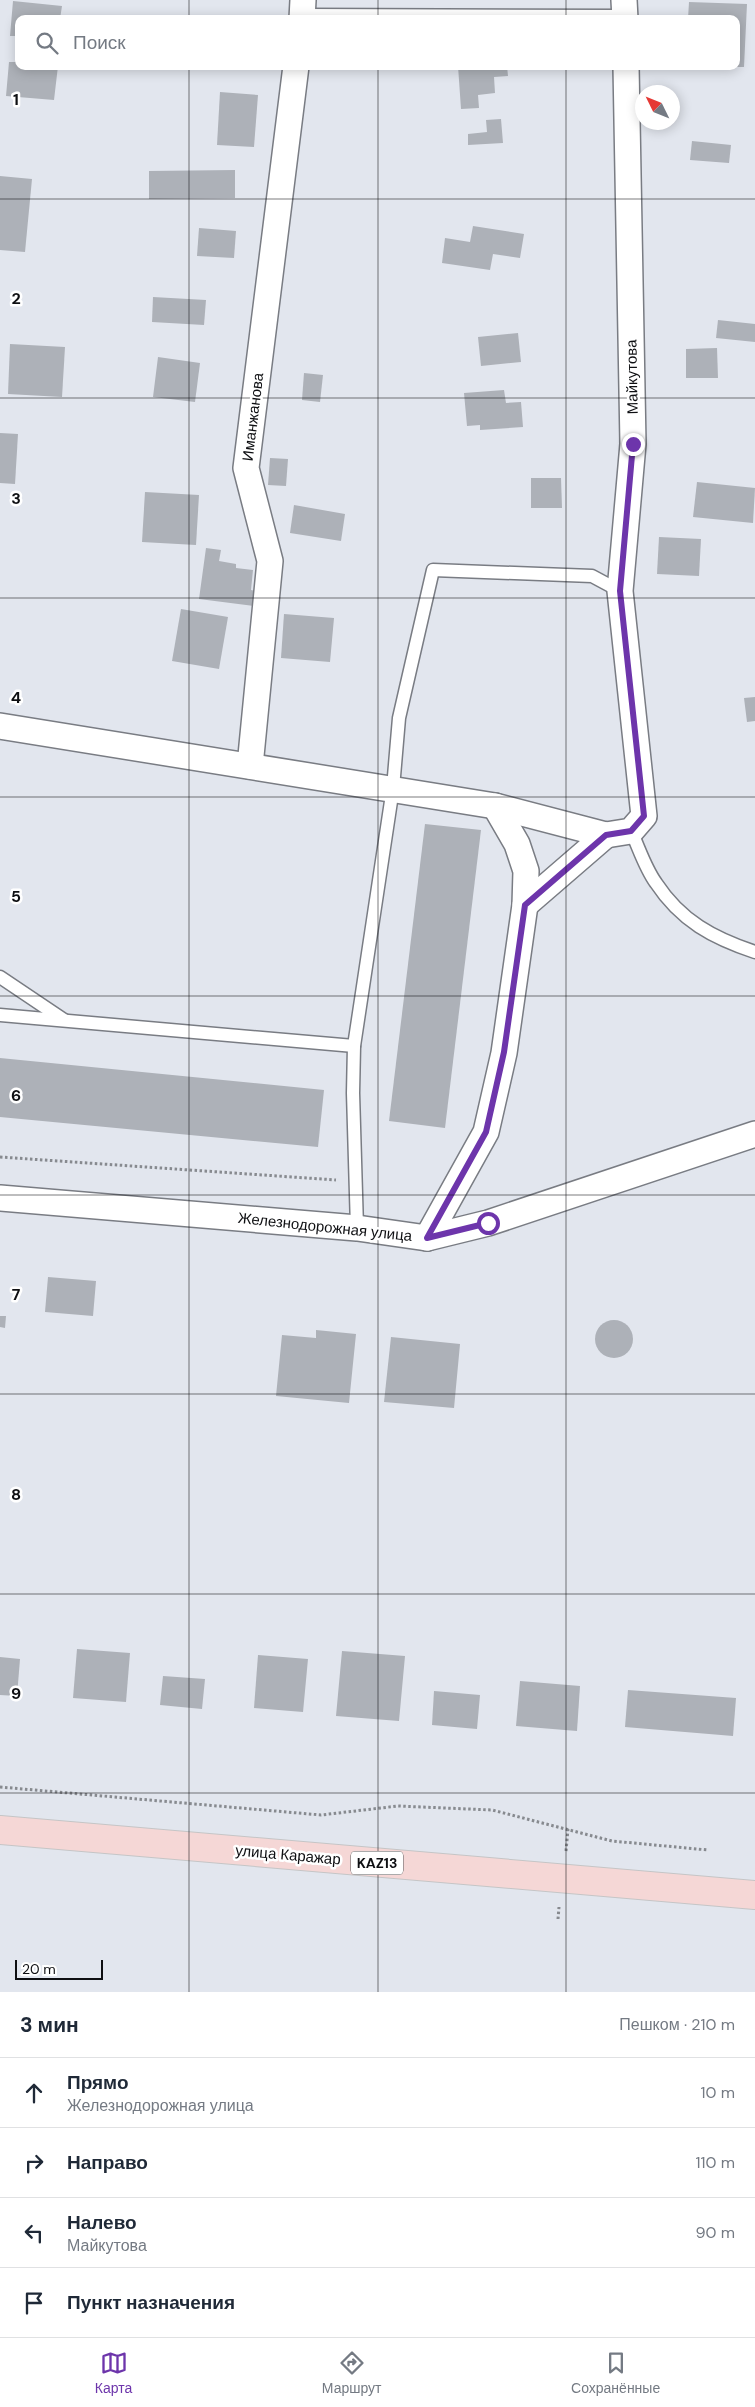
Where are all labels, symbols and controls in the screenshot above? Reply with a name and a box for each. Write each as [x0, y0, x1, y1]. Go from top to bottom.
search box [15, 15, 740, 70]
icon: search [33, 29, 61, 57]
text: Поиск [73, 30, 126, 55]
north arrow [635, 85, 680, 130]
text: 1 [13, 89, 19, 110]
text: 2 [11, 288, 21, 309]
street label: Майкутова [621, 339, 643, 415]
street label: Иманжанова [238, 371, 268, 462]
route end [622, 433, 645, 456]
text: 3 [11, 488, 21, 509]
text: 4 [11, 687, 21, 708]
text: 5 [11, 886, 21, 907]
text: 6 [11, 1085, 21, 1106]
street label: Железнодорожная улица [237, 1208, 414, 1246]
route start [477, 1212, 500, 1235]
text: 7 [12, 1284, 21, 1305]
text: 8 [11, 1484, 21, 1505]
text: 9 [11, 1683, 21, 1704]
street label: улица Каражар [234, 1840, 342, 1870]
road number: KAZ13 [351, 1852, 403, 1875]
scale bar [15, 1957, 102, 1980]
text: 20 m [22, 1960, 56, 1978]
text: 3 мин [20, 2011, 79, 2039]
text: Пешком · 210 m [619, 2014, 735, 2035]
text: Прямо [67, 2070, 129, 2095]
icon: ahead [20, 2079, 48, 2107]
text: 10 m [701, 2082, 735, 2103]
text: Железнодорожная улица [67, 2095, 254, 2116]
icon: right [20, 2149, 48, 2177]
text: Направо [67, 2150, 148, 2175]
text: 110 m [696, 2152, 735, 2173]
text: Налево [67, 2210, 137, 2235]
icon: left [20, 2219, 48, 2247]
text: 90 m [695, 2222, 735, 2243]
text: Майкутова [67, 2235, 147, 2256]
icon: arrive [20, 2289, 48, 2317]
text: Пункт назначения [67, 2290, 235, 2315]
tab: Карта [95, 2349, 132, 2397]
tab: Маршрут [322, 2349, 381, 2397]
tab: Сохранённые [571, 2349, 660, 2397]

